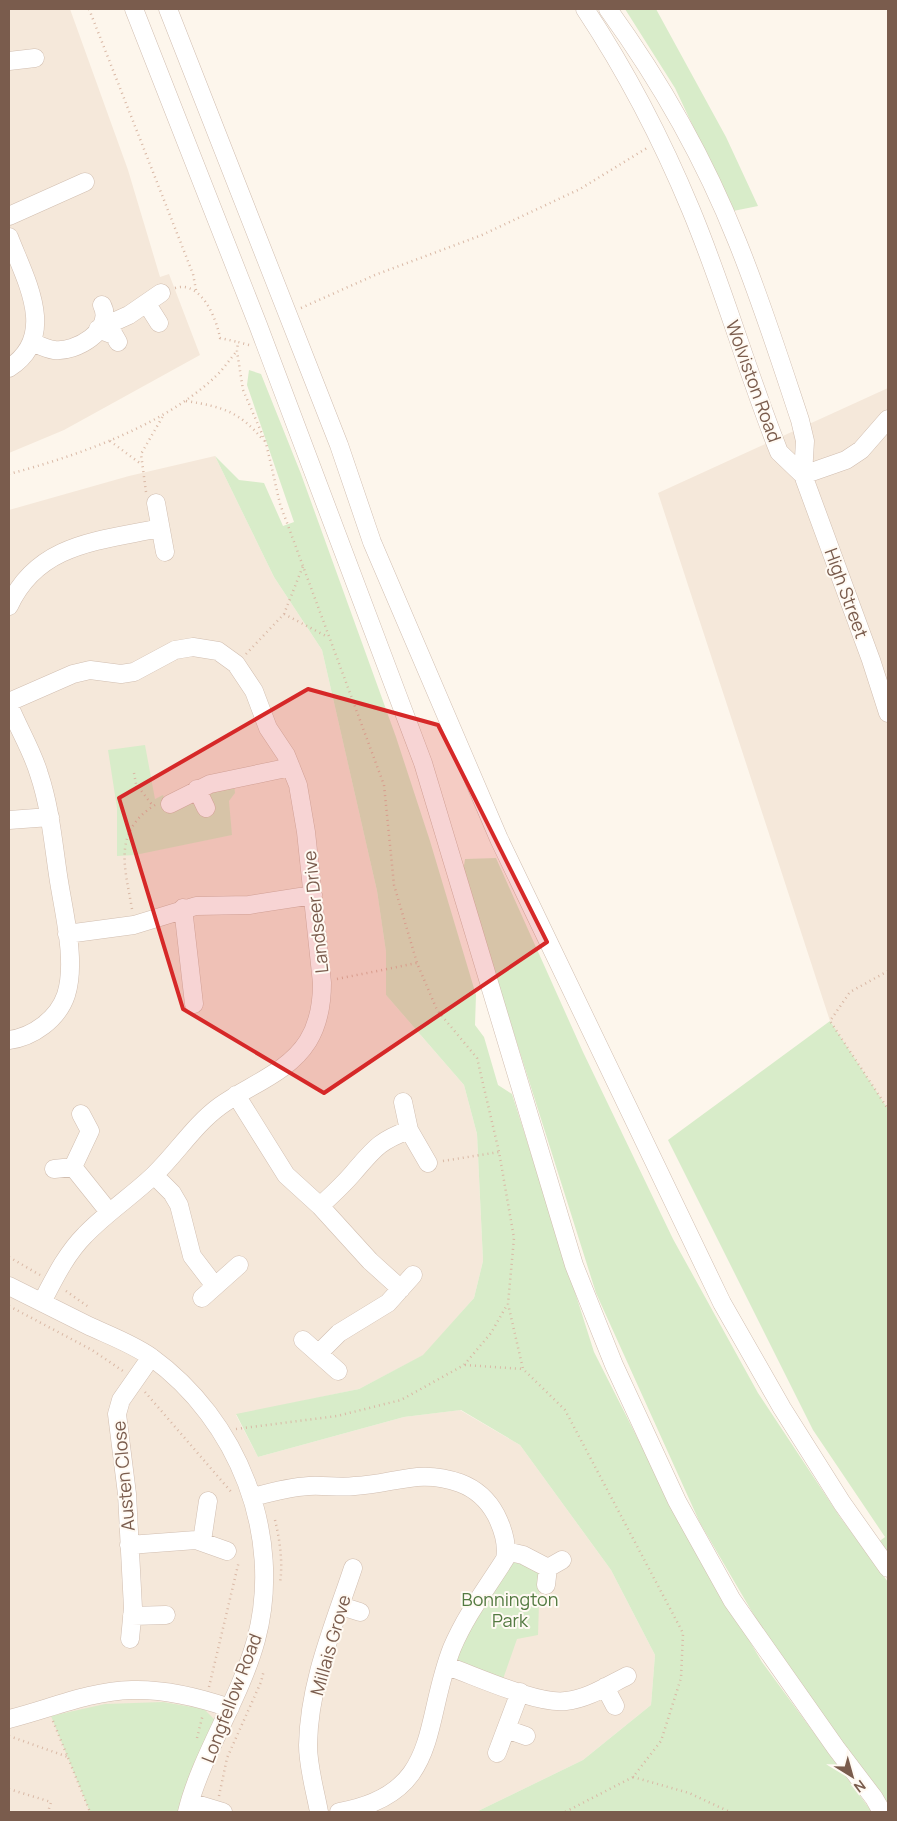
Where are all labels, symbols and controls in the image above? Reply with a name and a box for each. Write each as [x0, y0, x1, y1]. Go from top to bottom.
street label: Wolviston Road [721, 317, 787, 445]
street label: High Street [820, 545, 874, 641]
street label: Landseer Drive [297, 850, 333, 974]
street label: Austen Close [106, 1420, 140, 1532]
park label: Bonnington Park [462, 1587, 558, 1632]
street label: Millais Grove [304, 1592, 356, 1698]
street label: Longfellow Road [195, 1630, 267, 1766]
north arrow [827, 1751, 877, 1801]
text: N [850, 1776, 870, 1797]

